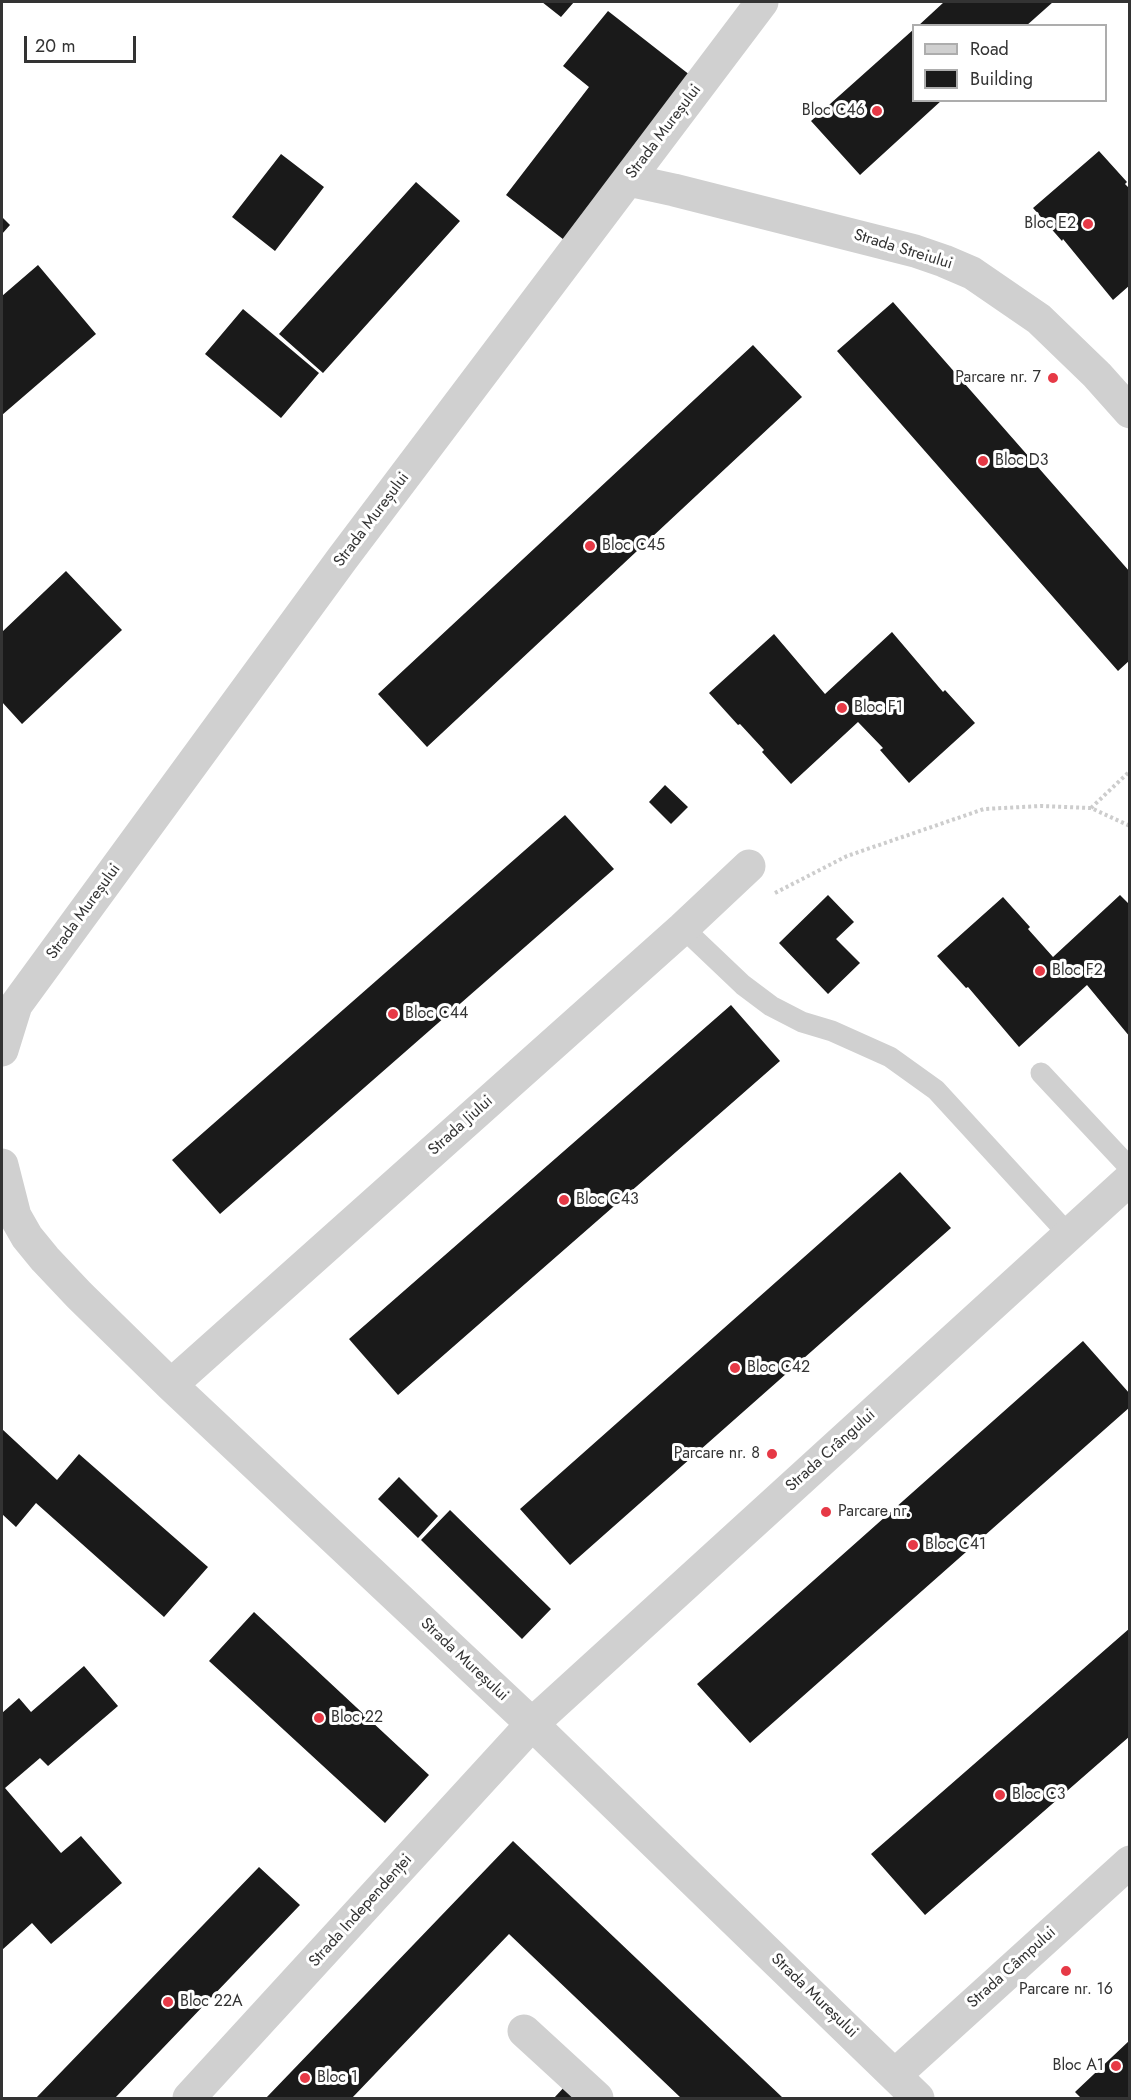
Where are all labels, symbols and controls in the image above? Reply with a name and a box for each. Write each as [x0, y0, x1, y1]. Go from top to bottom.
scale bar [27, 24, 140, 62]
legend [912, 24, 1107, 102]
text: 20 m [35, 33, 75, 59]
text: Road [970, 36, 1009, 62]
text: Building [970, 66, 1033, 92]
street label: Strada Mureșului [622, 81, 706, 183]
place label: Bloc C46 [802, 101, 865, 121]
marker: Bloc C46 [870, 104, 884, 118]
place label: Bloc E2 [1024, 214, 1076, 234]
marker: Bloc E2 [1081, 217, 1095, 231]
street label: Strada Streiului [851, 226, 955, 274]
place label: Parcare nr. 7 [955, 368, 1041, 388]
marker: Parcare nr. 7 [1046, 371, 1060, 385]
place label: Bloc D3 [995, 451, 1048, 471]
marker: Bloc D3 [976, 454, 990, 468]
street label: Strada Mureșului [330, 469, 414, 571]
place label: Bloc C45 [602, 536, 665, 556]
marker: Bloc C45 [583, 539, 597, 553]
place label: Bloc F1 [854, 698, 903, 718]
marker: Bloc F1 [835, 701, 849, 715]
street label: Strada Mureșului [43, 861, 125, 963]
place label: Bloc F2 [1052, 961, 1103, 981]
marker: Bloc F2 [1033, 964, 1047, 978]
place label: Bloc C44 [405, 1004, 468, 1024]
marker: Bloc C44 [386, 1007, 400, 1021]
street label: Strada Jiului [425, 1092, 497, 1160]
place label: Bloc C43 [576, 1190, 639, 1210]
marker: Bloc C43 [557, 1193, 571, 1207]
place label: Bloc C42 [747, 1358, 810, 1378]
marker: Bloc C42 [728, 1361, 742, 1375]
street label: Strada Crângului [782, 1406, 880, 1496]
place label: Parcare nr. 8 [674, 1444, 760, 1464]
marker: Parcare nr. 8 [765, 1447, 779, 1461]
place label: Parcare nr. [838, 1502, 911, 1522]
marker: Parcare nr. [819, 1505, 833, 1519]
place label: Bloc C41 [925, 1535, 986, 1555]
marker: Bloc C41 [906, 1538, 920, 1552]
street label: Strada Mureșului [416, 1614, 512, 1706]
place label: Bloc 22 [331, 1708, 383, 1728]
marker: Bloc 22 [312, 1711, 326, 1725]
place label: Bloc C3 [1012, 1785, 1065, 1805]
marker: Bloc C3 [993, 1788, 1007, 1802]
street label: Strada Independenței [305, 1851, 417, 1971]
street label: Strada Câmpului [964, 1923, 1060, 2013]
street label: Strada Mureșului [767, 1950, 861, 2042]
marker: Parcare nr. 16 [1059, 1964, 1073, 1978]
place label: Parcare nr. 16 [1019, 1980, 1113, 2000]
place label: Bloc 22A [180, 1992, 243, 2012]
marker: Bloc 22A [161, 1995, 175, 2009]
place label: Bloc A1 [1052, 2056, 1104, 2076]
marker: Bloc A1 [1109, 2059, 1123, 2073]
place label: Bloc 1 [317, 2068, 358, 2088]
marker: Bloc 1 [298, 2071, 312, 2085]

